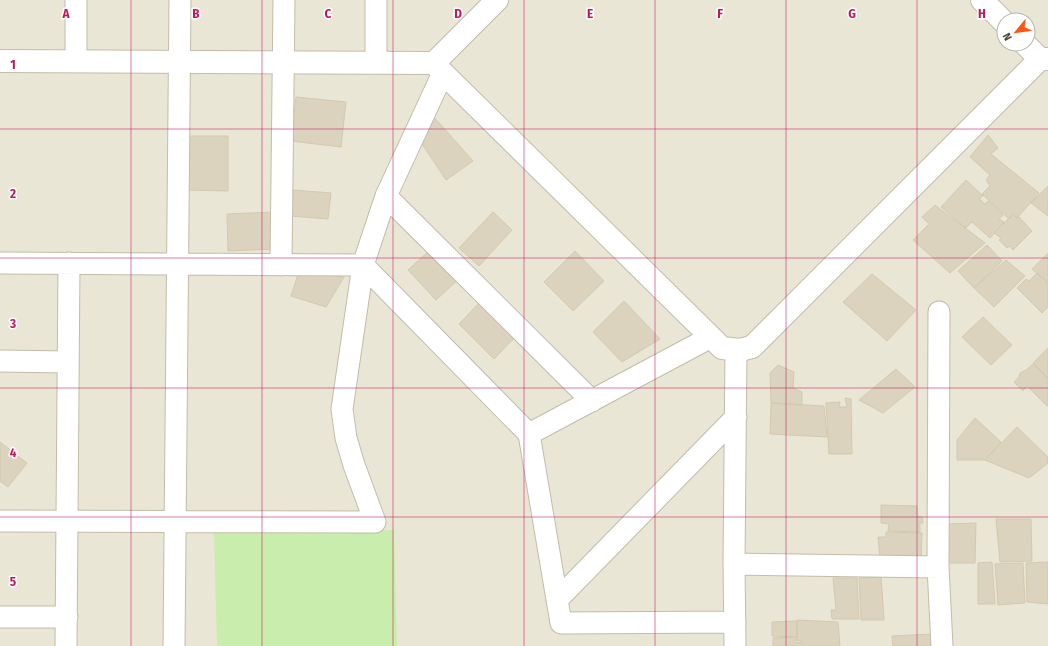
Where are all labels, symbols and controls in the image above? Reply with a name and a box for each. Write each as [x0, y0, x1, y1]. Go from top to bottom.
text: A [61, 6, 70, 21]
text: B [192, 6, 200, 21]
text: C [325, 6, 332, 21]
text: D [454, 6, 462, 21]
text: E [587, 6, 593, 21]
text: F [717, 6, 723, 21]
text: G [848, 6, 856, 21]
text: H [978, 6, 986, 21]
north arrow [996, 12, 1036, 52]
text: N [1000, 31, 1015, 43]
text: 1 [10, 57, 16, 72]
text: 2 [9, 186, 16, 201]
text: 3 [9, 316, 16, 331]
text: 4 [10, 445, 17, 460]
text: 5 [10, 574, 16, 589]

